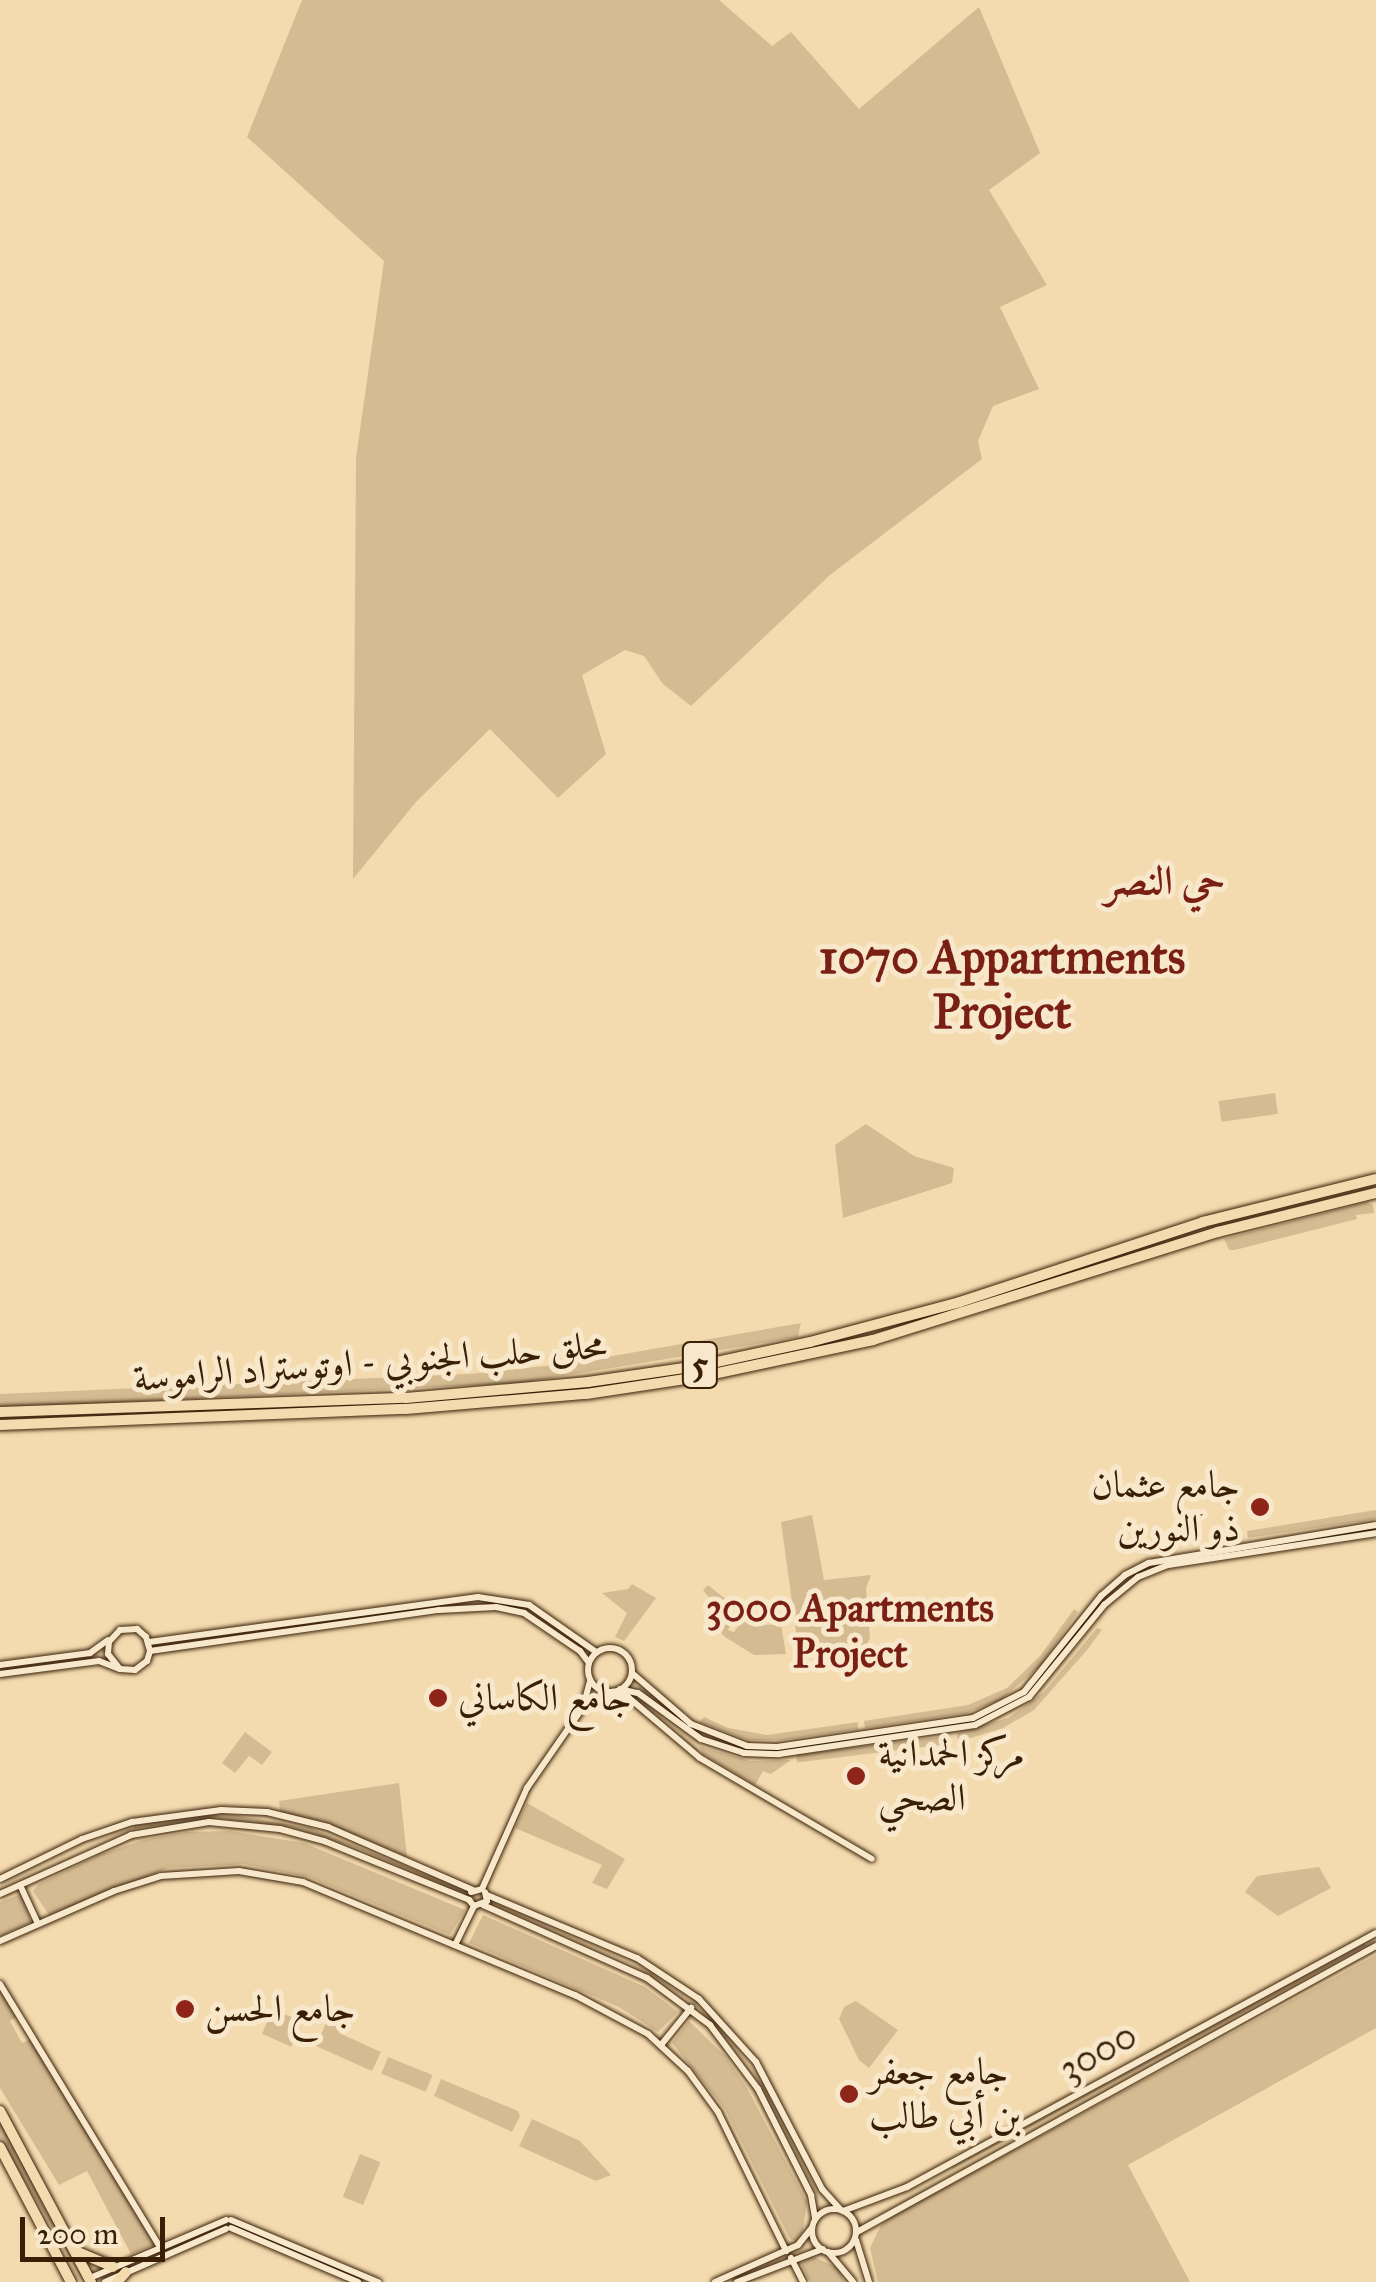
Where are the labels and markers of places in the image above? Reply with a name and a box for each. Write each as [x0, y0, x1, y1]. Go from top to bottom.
place label: جامع عثمان ذو النورين [1091, 1462, 1240, 1552]
marker: جامع عثمان ذو النورين [1249, 1496, 1271, 1518]
place label: جامع الكاساني [458, 1675, 632, 1721]
marker: جامع الكاساني [427, 1687, 449, 1709]
place label: مركز الحمدانية الصحي [878, 1731, 1025, 1820]
marker: مركز الحمدانية الصحي [843, 1763, 869, 1789]
place label: جامع الحسن [205, 1986, 356, 2032]
marker: جامع الحسن [174, 1998, 196, 2020]
place label: جامع جعفر بن أبي طالب [869, 2049, 1021, 2138]
marker: جامع جعفر بن أبي طالب [838, 2083, 860, 2105]

